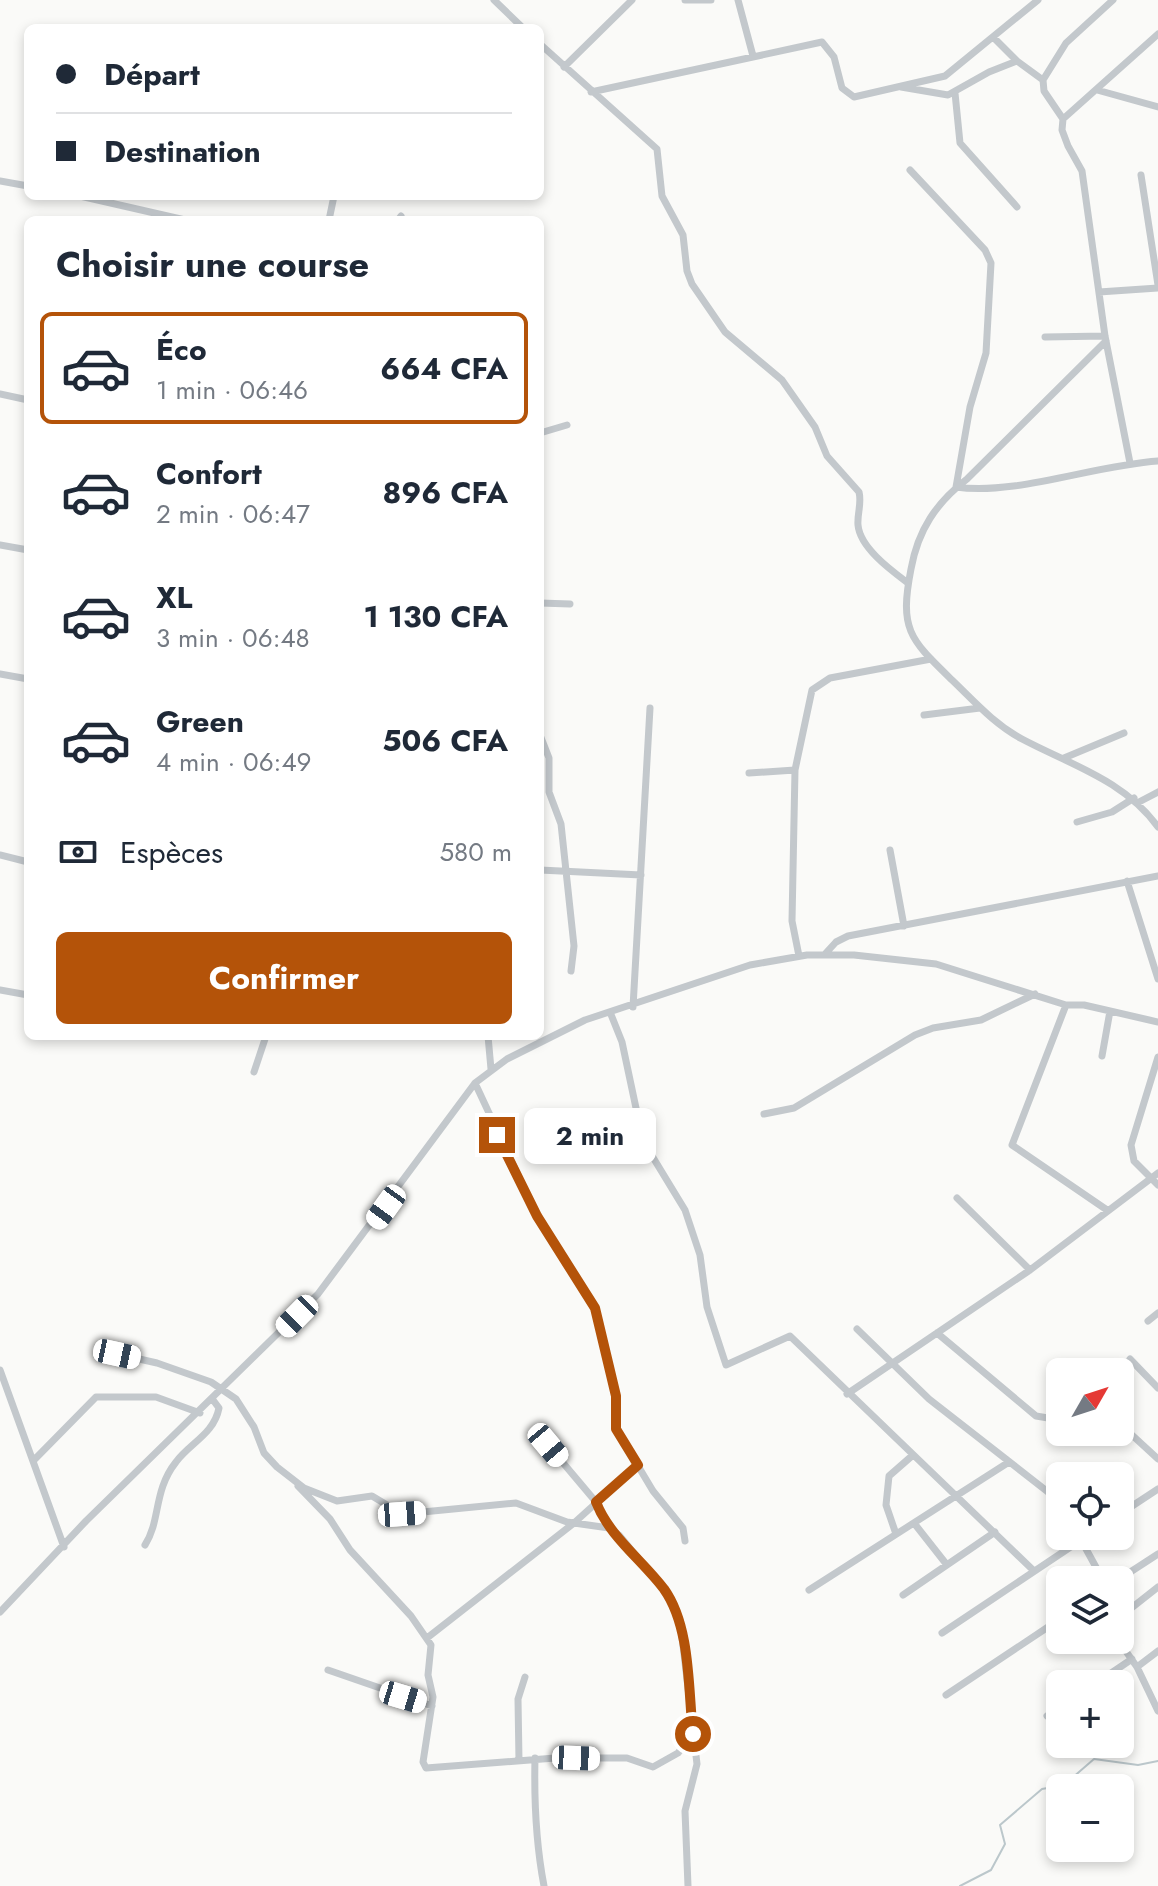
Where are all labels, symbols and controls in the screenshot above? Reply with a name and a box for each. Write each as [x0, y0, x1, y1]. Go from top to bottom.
text: Départ [104, 53, 200, 96]
text: Destination [104, 130, 261, 173]
text: Choisir une course [56, 238, 369, 290]
text: Éco [156, 328, 207, 371]
icon: car [60, 332, 132, 404]
text: 664 CFA [380, 347, 508, 390]
text: 1 min · 06:46 [156, 371, 308, 409]
text: Confort [156, 452, 262, 495]
icon: car [60, 456, 132, 528]
text: 896 CFA [382, 471, 508, 514]
text: 2 min · 06:47 [156, 495, 310, 533]
text: XL [156, 576, 192, 619]
icon: car [60, 580, 132, 652]
text: 1 130 CFA [363, 595, 508, 638]
text: 3 min · 06:48 [156, 619, 310, 657]
text: Green [156, 700, 244, 743]
icon: car [60, 704, 132, 776]
text: 506 CFA [382, 719, 508, 762]
text: 4 min · 06:49 [156, 743, 312, 781]
icon: cash [56, 830, 100, 874]
text: Espèces [120, 831, 223, 874]
text: 580 m [439, 833, 512, 871]
button: Confirmer [56, 932, 512, 1024]
callout: 2 min [525, 1107, 657, 1163]
route end [479, 1117, 515, 1153]
text: 2 min [556, 1117, 624, 1155]
car [362, 1181, 410, 1233]
car [272, 1291, 322, 1341]
car [91, 1337, 143, 1371]
north arrow [1046, 1358, 1134, 1446]
map controls [1046, 1358, 1134, 1862]
car [523, 1419, 573, 1471]
button: locate [1046, 1462, 1134, 1550]
car [377, 1500, 427, 1528]
button: layers [1046, 1566, 1134, 1654]
button: + [1046, 1670, 1134, 1758]
car [377, 1679, 429, 1715]
route start [675, 1716, 711, 1752]
car [552, 1745, 600, 1771]
button: − [1046, 1774, 1134, 1862]

